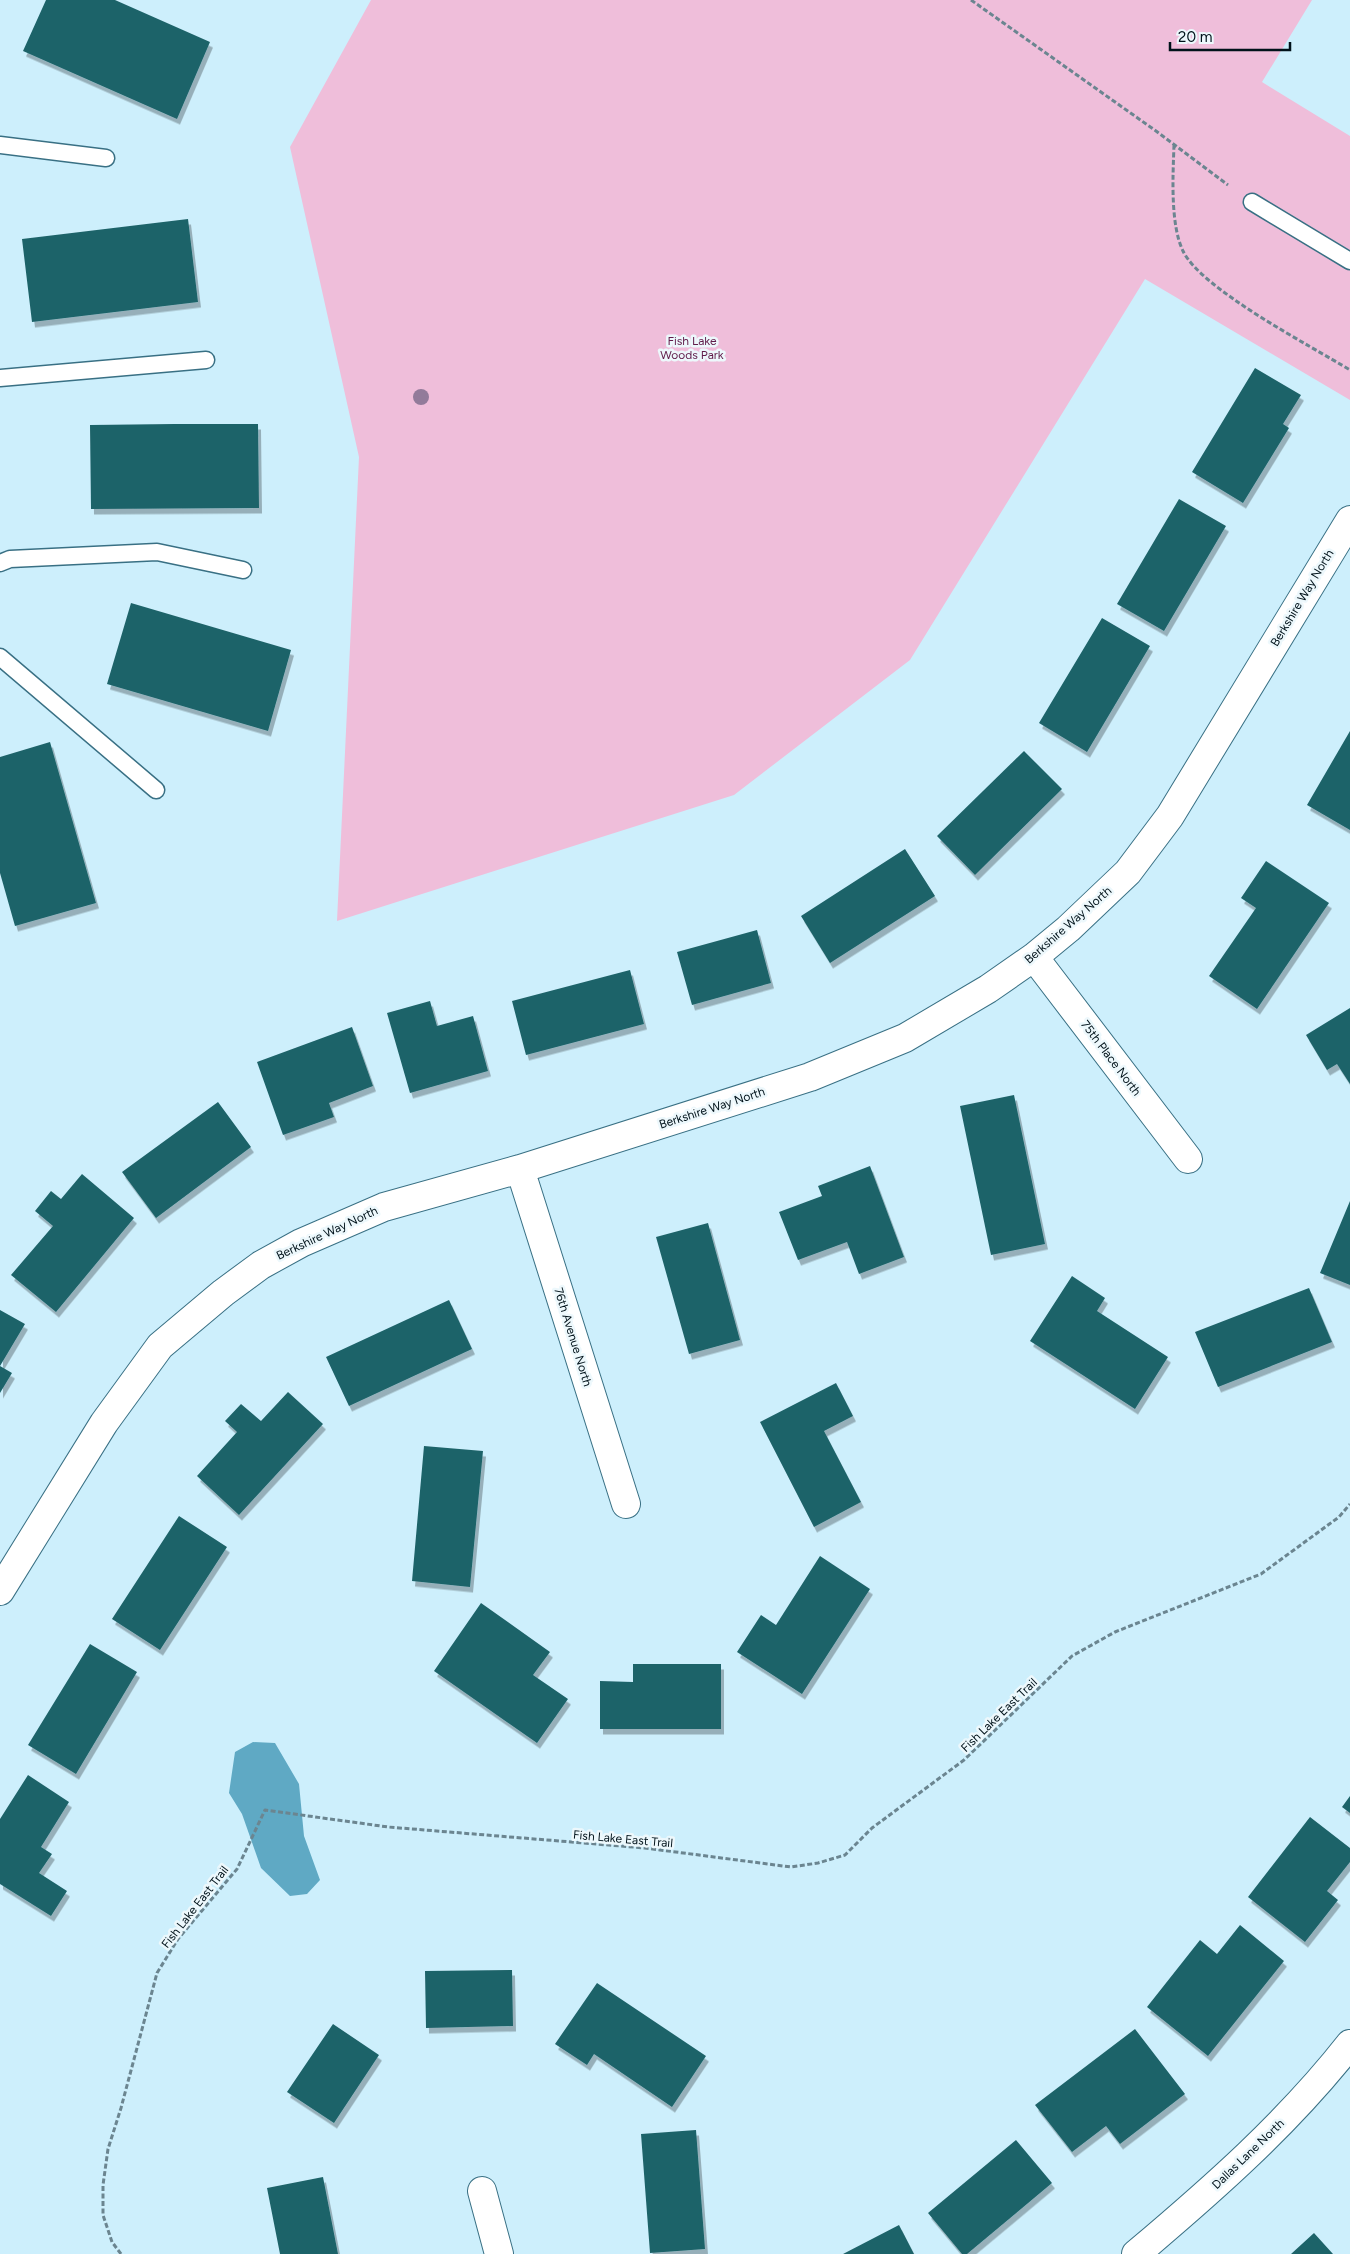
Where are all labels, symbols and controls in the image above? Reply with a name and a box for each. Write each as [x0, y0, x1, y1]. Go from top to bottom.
scale bar [1170, 20, 1290, 52]
text: 20 m [1178, 28, 1212, 46]
park label: Fish Lake Woods Park [660, 334, 724, 362]
street label: Berkshire Way North [1268, 547, 1337, 649]
street label: Berkshire Way North [1022, 883, 1114, 966]
street label: 75th Place North [1078, 1018, 1144, 1099]
street label: Berkshire Way North [657, 1084, 767, 1132]
street label: Berkshire Way North [274, 1203, 380, 1263]
street label: 76th Avenue North [551, 1286, 595, 1388]
street label: Fish Lake East Trail [958, 1675, 1040, 1755]
street label: Fish Lake East Trail [573, 1828, 673, 1850]
street label: Fish Lake East Trail [159, 1863, 231, 1951]
street label: Dallas Lane North [1209, 2116, 1287, 2192]

